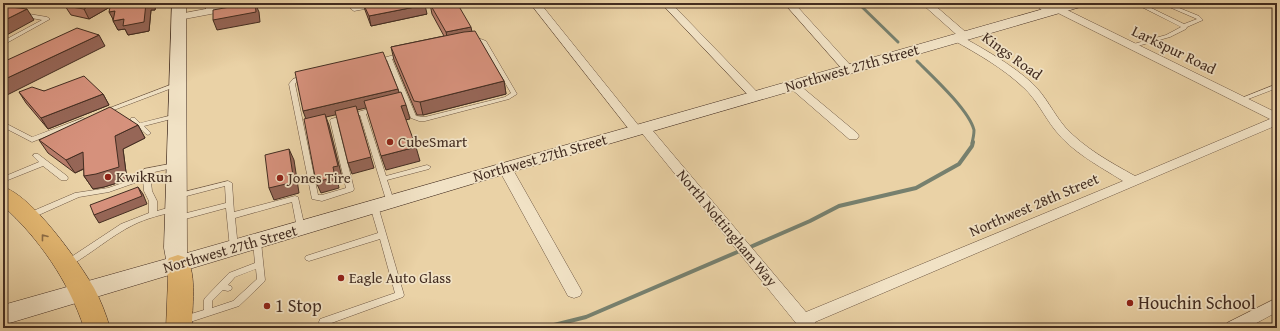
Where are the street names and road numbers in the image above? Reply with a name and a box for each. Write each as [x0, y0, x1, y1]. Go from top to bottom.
street label: Larkspur Road [1129, 20, 1220, 79]
street label: Kings Road [978, 27, 1047, 85]
street label: Northwest 27th Street [782, 38, 922, 97]
street label: Northwest 27th Street [470, 128, 610, 187]
street label: North Nottingham Way [672, 165, 783, 291]
street label: Northwest 28th Street [966, 168, 1102, 241]
street label: Northwest 27th Street [160, 219, 300, 278]

